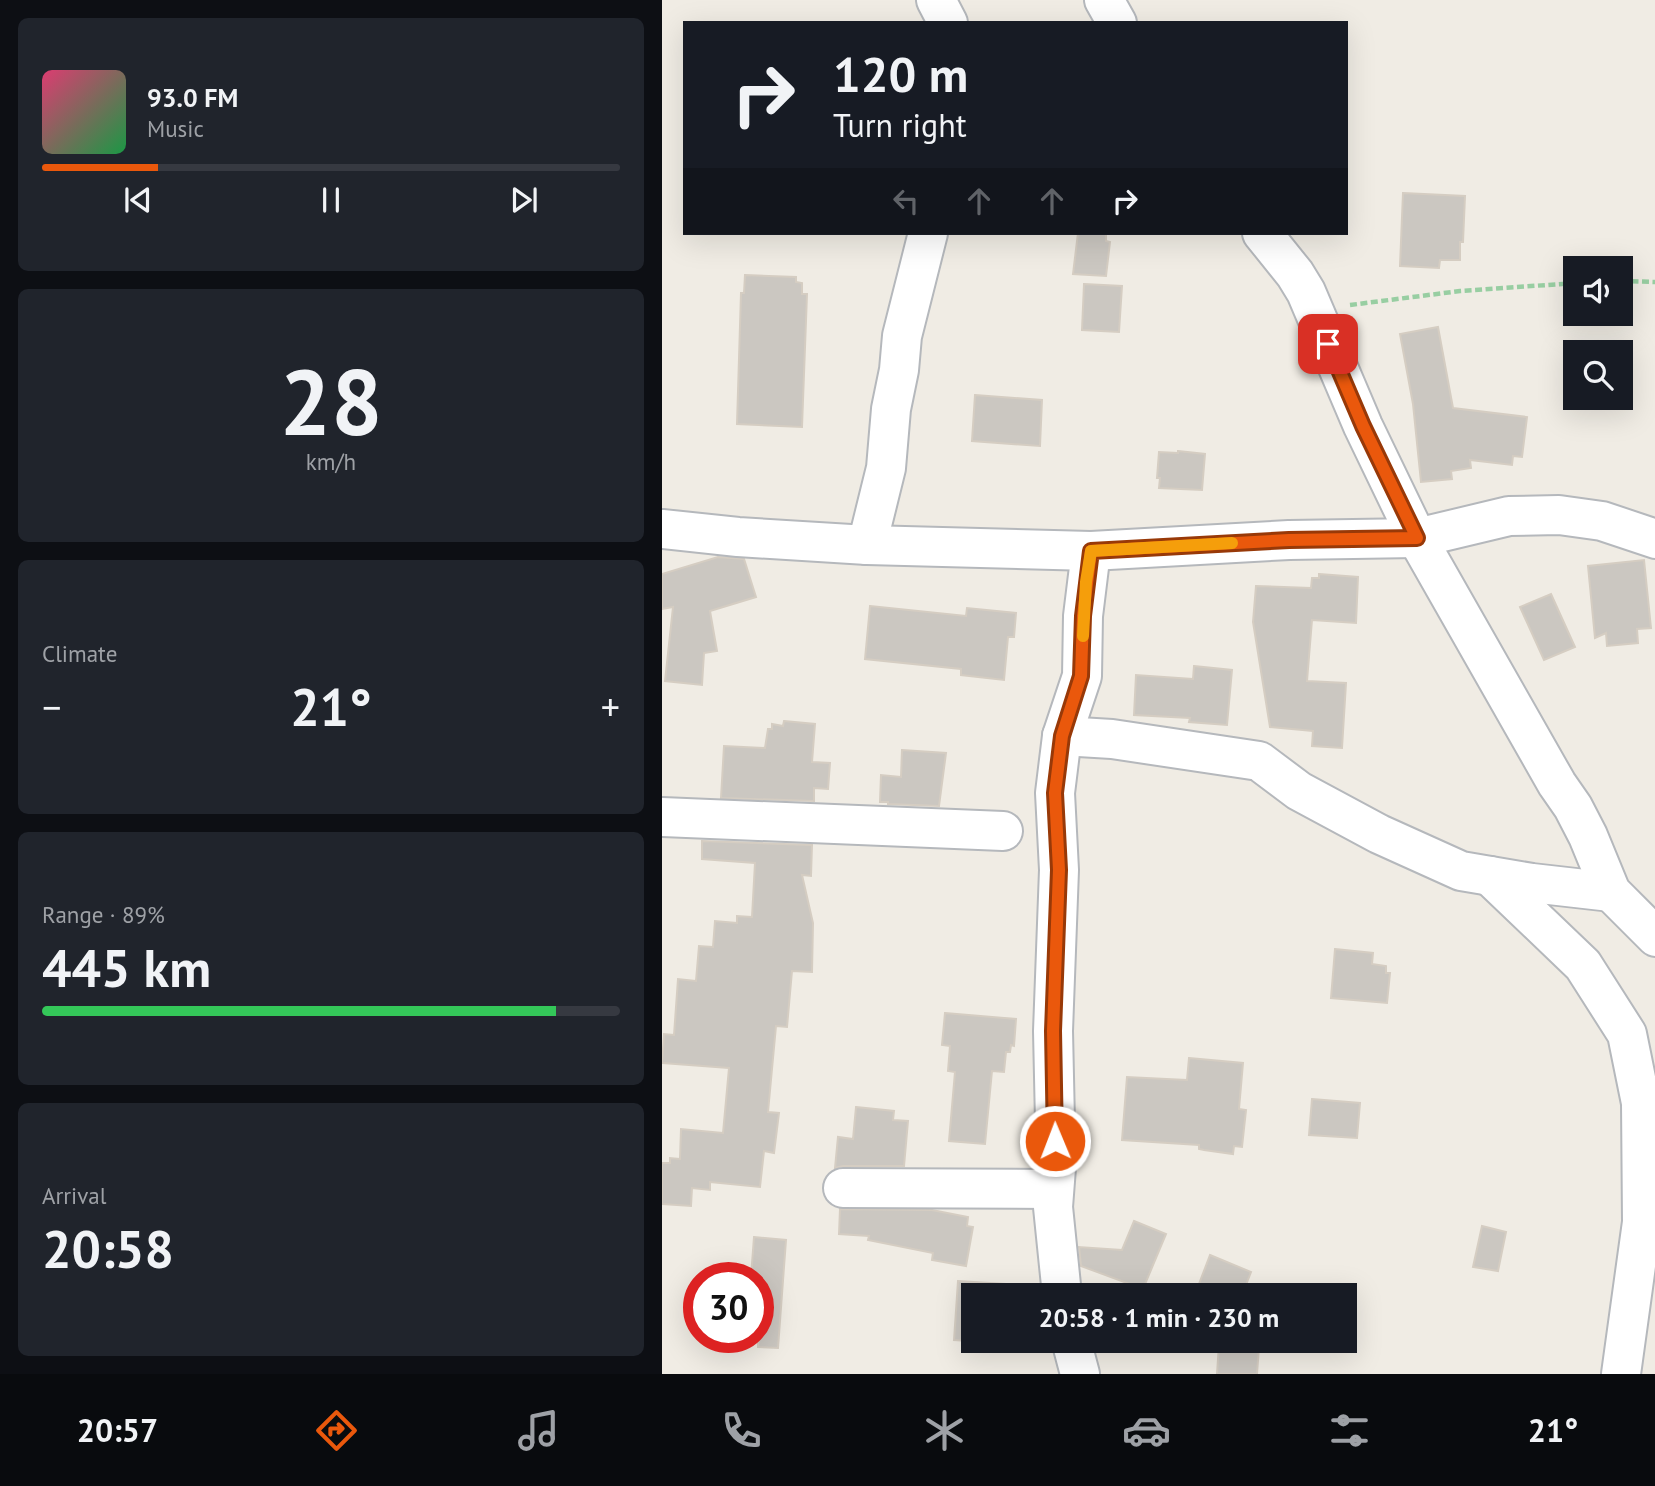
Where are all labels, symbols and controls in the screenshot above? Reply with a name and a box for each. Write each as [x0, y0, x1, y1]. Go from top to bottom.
text: 120 m [833, 42, 968, 106]
icon: right [718, 49, 809, 140]
text: 93.0 FM [147, 81, 238, 114]
text: Turn right [833, 104, 967, 146]
text: Music [147, 114, 204, 143]
icon: previous [119, 181, 157, 219]
icon: pause [312, 181, 350, 219]
icon: next [505, 181, 543, 219]
icon: left [887, 182, 925, 220]
icon: ahead [960, 182, 998, 220]
icon: ahead [1033, 182, 1071, 220]
icon: right [1106, 182, 1144, 220]
map controls [1563, 256, 1633, 410]
button: sound [1563, 256, 1633, 326]
pin [1298, 314, 1358, 374]
icon: arrive [1309, 325, 1347, 363]
button: search [1563, 340, 1633, 410]
text: 28 [279, 342, 383, 460]
text: km/h [306, 447, 356, 476]
text: Climate [42, 639, 117, 668]
text: 21° [290, 673, 372, 740]
text: − [42, 682, 61, 731]
text: + [601, 682, 620, 731]
text: Range · 89% [42, 900, 165, 929]
text: 445 km [42, 934, 211, 1001]
position arrow [1018, 1104, 1092, 1178]
text: Arrival [42, 1181, 106, 1210]
text: 20:58 [42, 1215, 174, 1282]
speed limit sign: 30 [683, 1262, 774, 1353]
text: 20:58 · 1 min · 230 m [1039, 1301, 1279, 1334]
icon: directions [312, 1406, 361, 1455]
icon: music [514, 1406, 563, 1455]
icon: phone [717, 1406, 766, 1455]
icon: climate [920, 1406, 969, 1455]
icon: car [1122, 1406, 1171, 1455]
icon: filters [1325, 1406, 1374, 1455]
text: 20:57 [77, 1409, 158, 1451]
text: 21° [1528, 1409, 1578, 1451]

